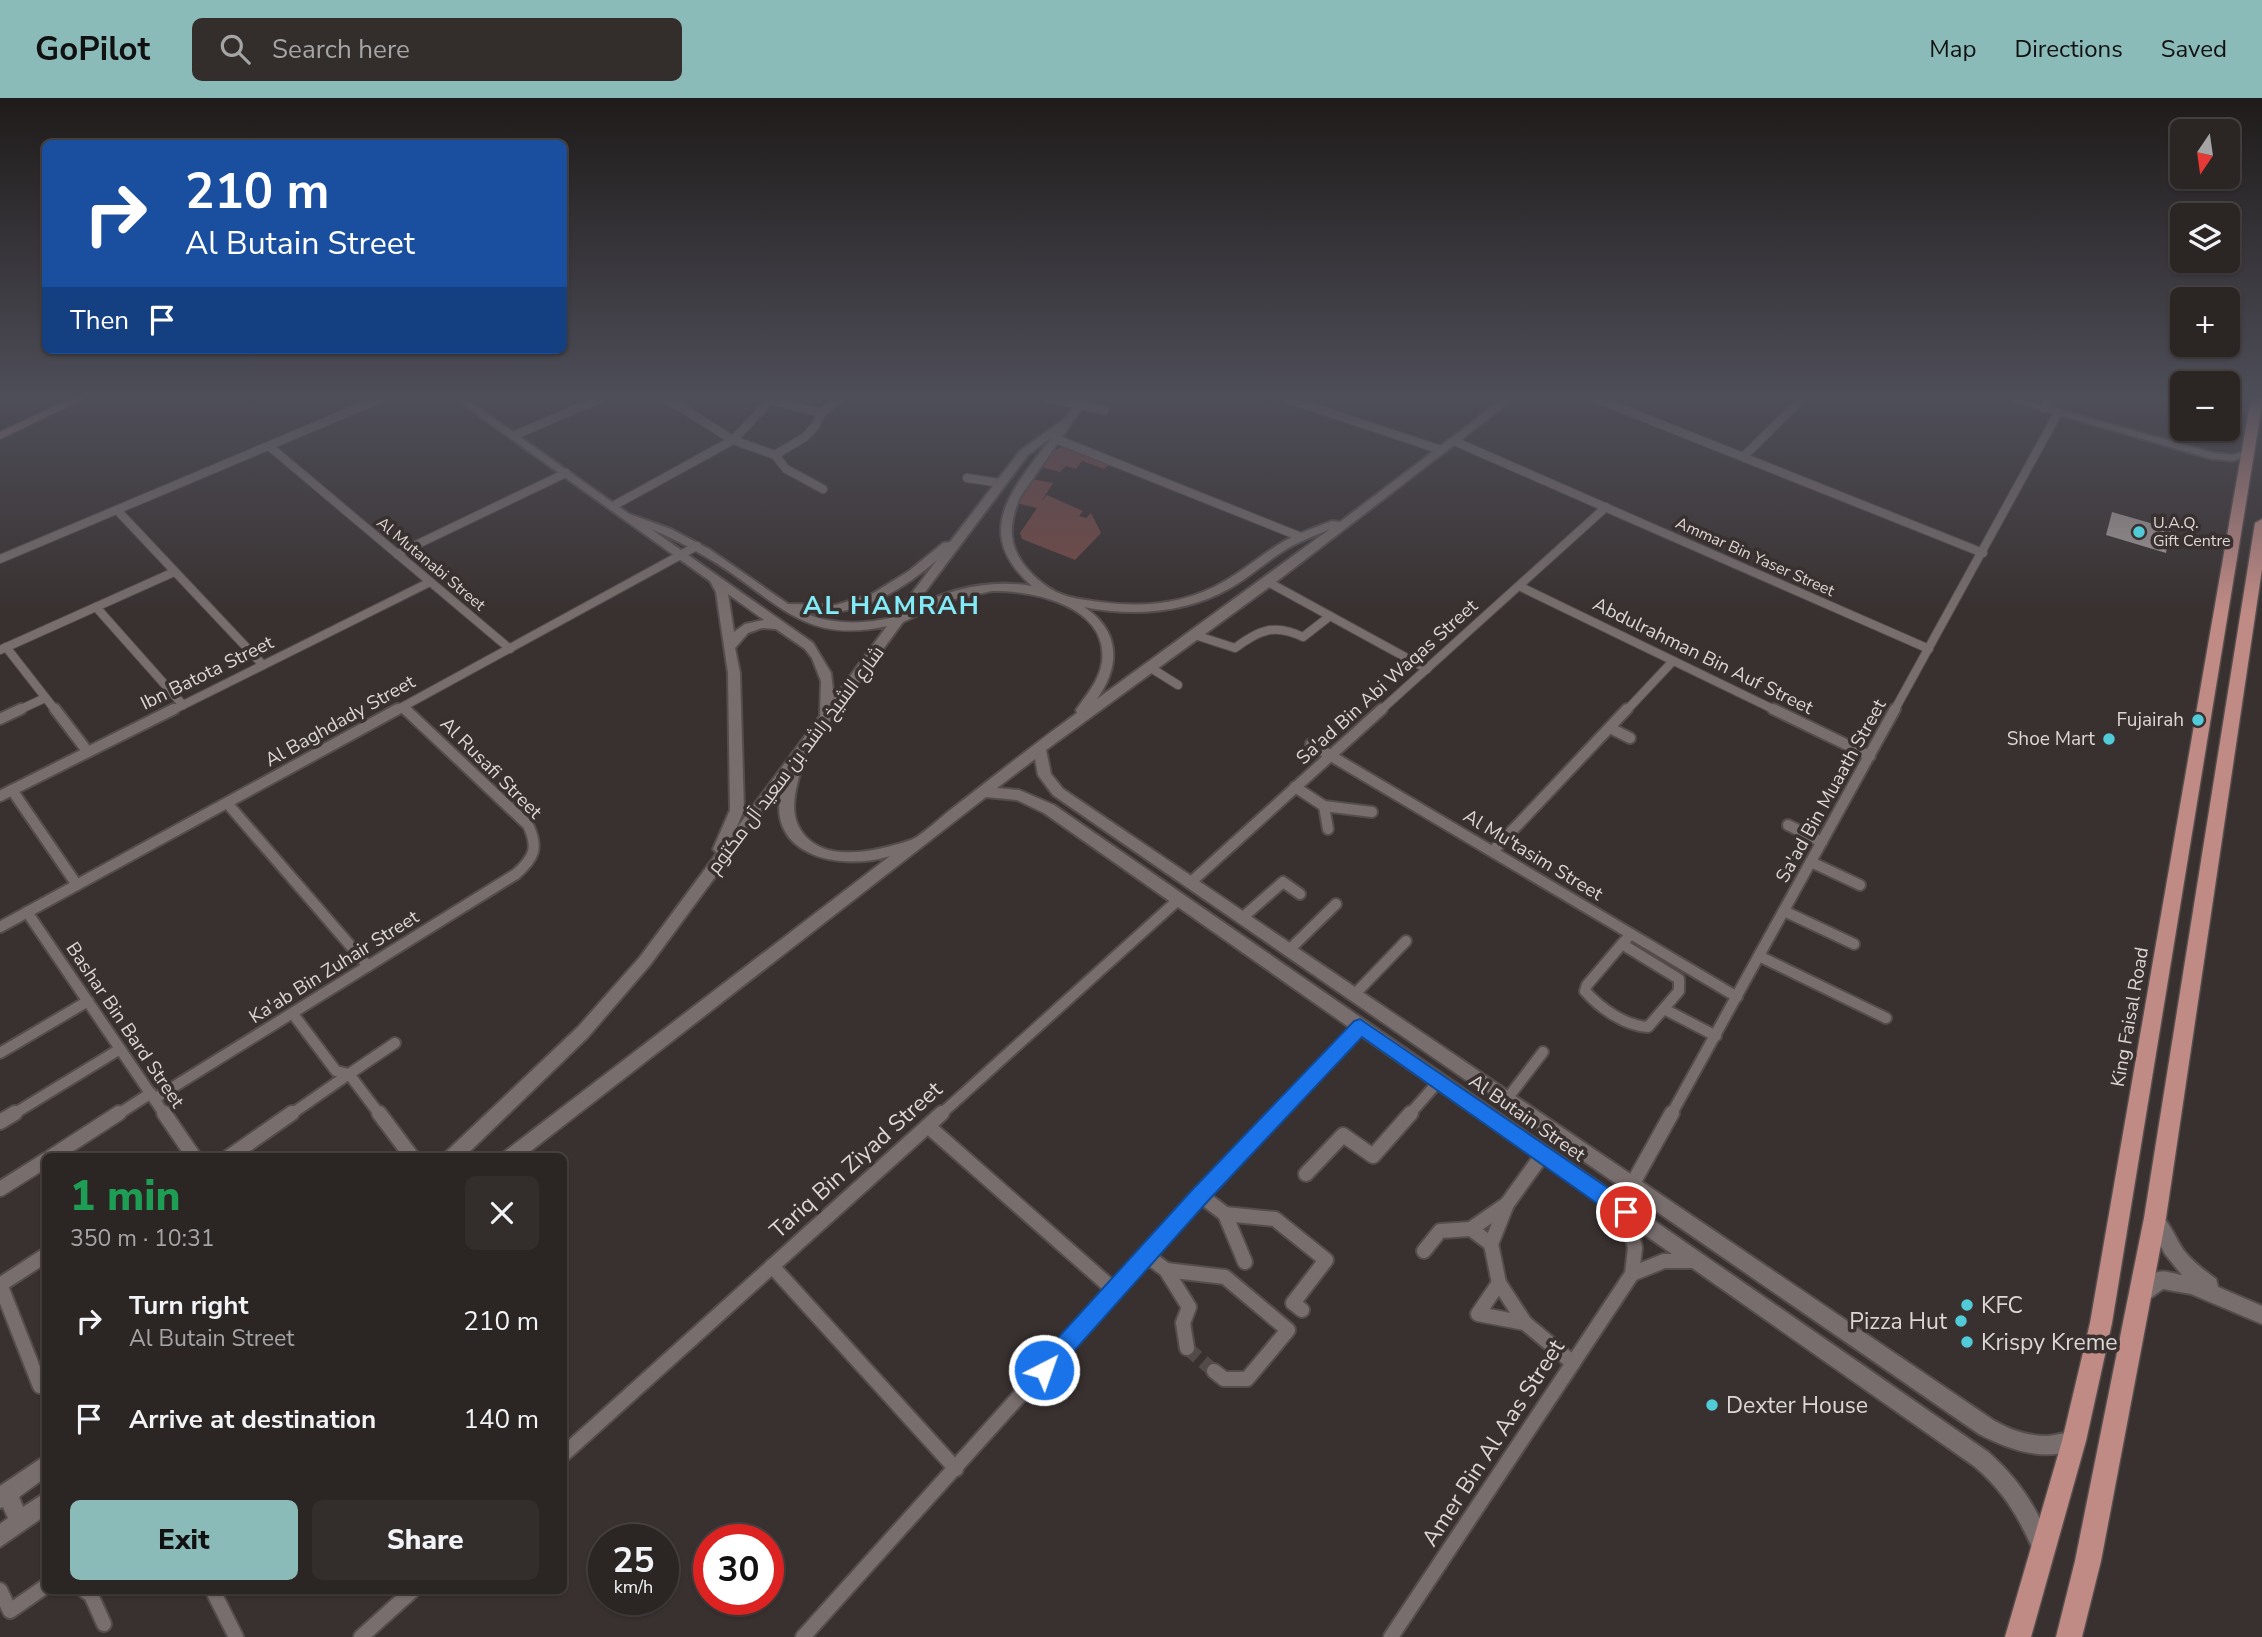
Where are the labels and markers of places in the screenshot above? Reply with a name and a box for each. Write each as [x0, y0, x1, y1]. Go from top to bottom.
place label: U.A.Q. Gift Centre [2153, 512, 2231, 552]
marker: U.A.Q. Gift Centre [2131, 524, 2147, 540]
place label: Fujairah [2117, 707, 2184, 733]
marker: Fujairah [2190, 712, 2206, 728]
place label: Shoe Mart [2007, 726, 2095, 752]
marker: Shoe Mart [2101, 731, 2117, 747]
pin [1596, 1182, 1656, 1242]
place label: KFC [1981, 1290, 2023, 1321]
marker: KFC [1959, 1297, 1975, 1313]
place label: Pizza Hut [1849, 1306, 1948, 1337]
marker: Pizza Hut [1953, 1313, 1969, 1329]
place label: Krispy Kreme [1981, 1327, 2118, 1358]
marker: Krispy Kreme [1959, 1334, 1975, 1350]
place label: Dexter House [1726, 1390, 1868, 1421]
marker: Dexter House [1704, 1397, 1720, 1413]

